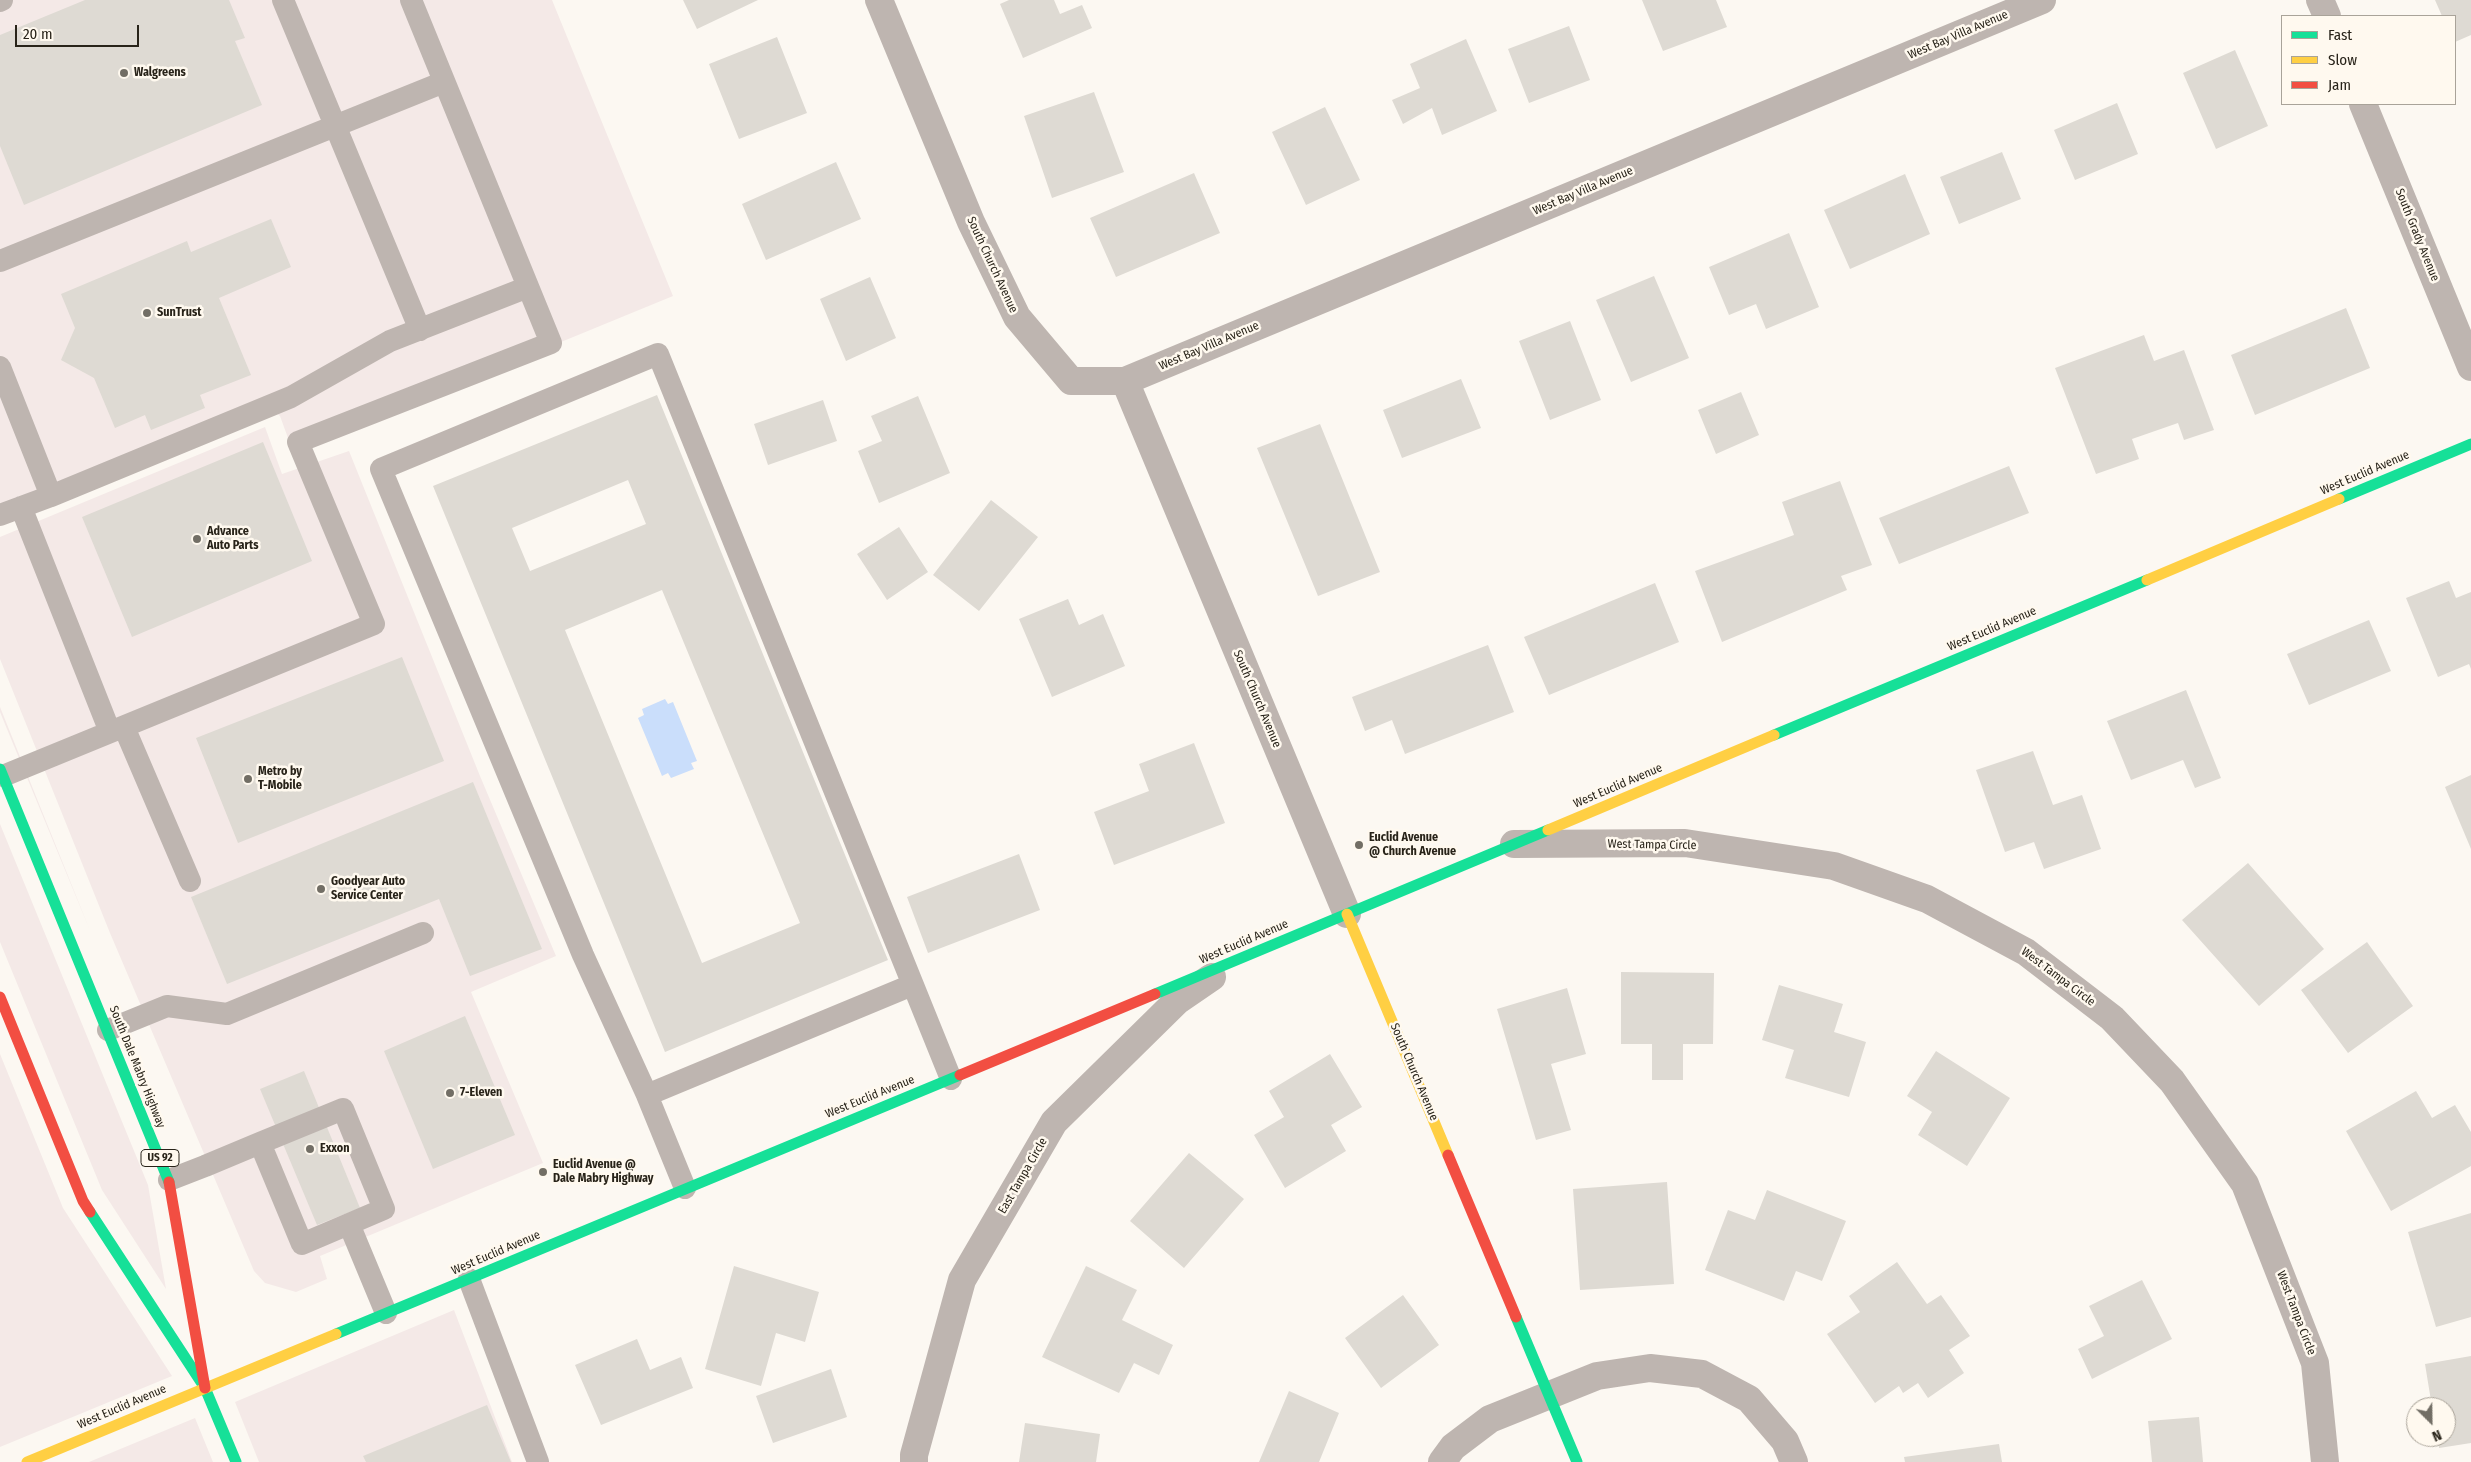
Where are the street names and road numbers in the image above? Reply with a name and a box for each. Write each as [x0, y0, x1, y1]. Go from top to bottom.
street label: West Bay Villa Avenue [1906, 7, 2010, 63]
street label: West Bay Villa Avenue [1531, 163, 1635, 219]
street label: South Grady Avenue [2392, 186, 2442, 284]
street label: South Church Avenue [963, 215, 1021, 315]
street label: West Bay Villa Avenue [1157, 318, 1261, 374]
street label: West Euclid Avenue [2318, 448, 2412, 498]
street label: West Euclid Avenue [1945, 604, 2039, 654]
street label: South Church Avenue [1230, 648, 1284, 750]
street label: West Euclid Avenue [1571, 761, 1665, 811]
street label: West Tampa Circle [1607, 837, 1697, 853]
street label: West Euclid Avenue [1197, 917, 1291, 967]
street label: West Tampa Circle [2018, 945, 2098, 1009]
street label: South Dale Mabry Highway [106, 1004, 168, 1130]
street label: South Church Avenue [1387, 1021, 1441, 1123]
street label: West Euclid Avenue [823, 1073, 917, 1121]
street label: East Tampa Circle [995, 1135, 1051, 1217]
road number: US 92 [141, 1150, 179, 1166]
street label: West Euclid Avenue [449, 1228, 543, 1278]
street label: West Tampa Circle [2273, 1269, 2319, 1357]
street label: West Euclid Avenue [75, 1382, 169, 1432]

